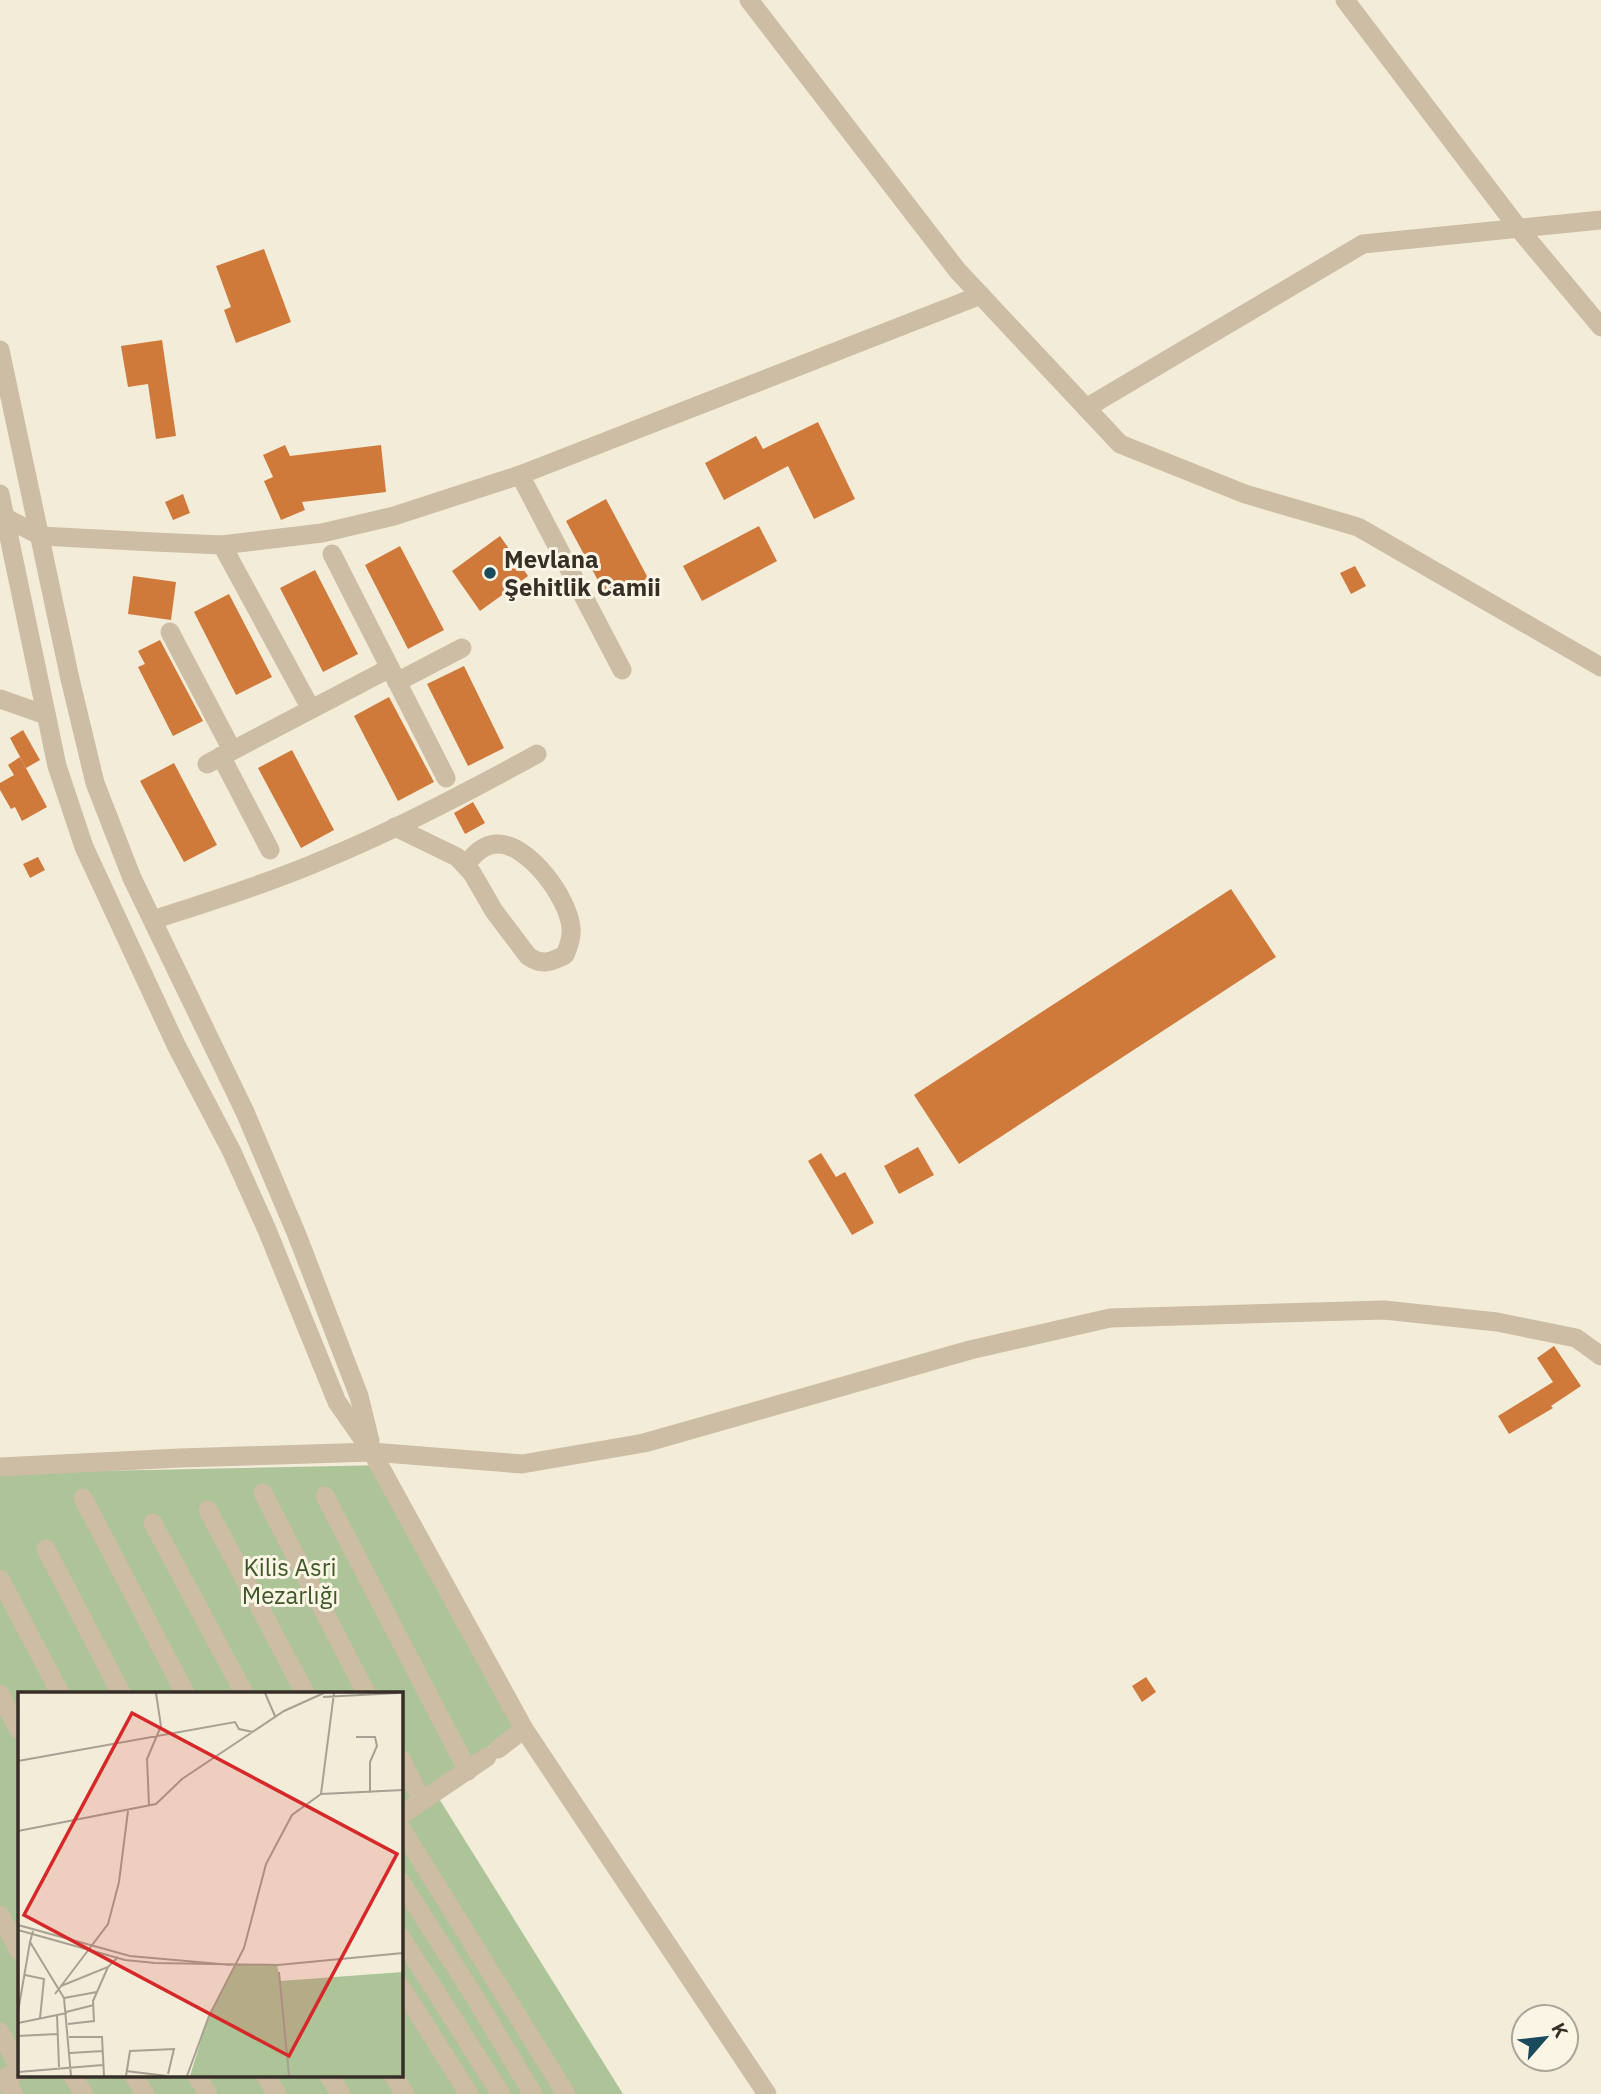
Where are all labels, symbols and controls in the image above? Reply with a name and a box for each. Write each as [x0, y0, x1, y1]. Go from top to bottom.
place label: Mevlana Şehitlik Camii [504, 543, 661, 603]
marker: Mevlana Şehitlik Camii [482, 565, 498, 581]
park label: Kilis Asri Mezarlığı [242, 1551, 338, 1611]
inset map [18, 1692, 402, 2076]
north arrow [1510, 2003, 1580, 2073]
text: K [1546, 2019, 1574, 2041]

